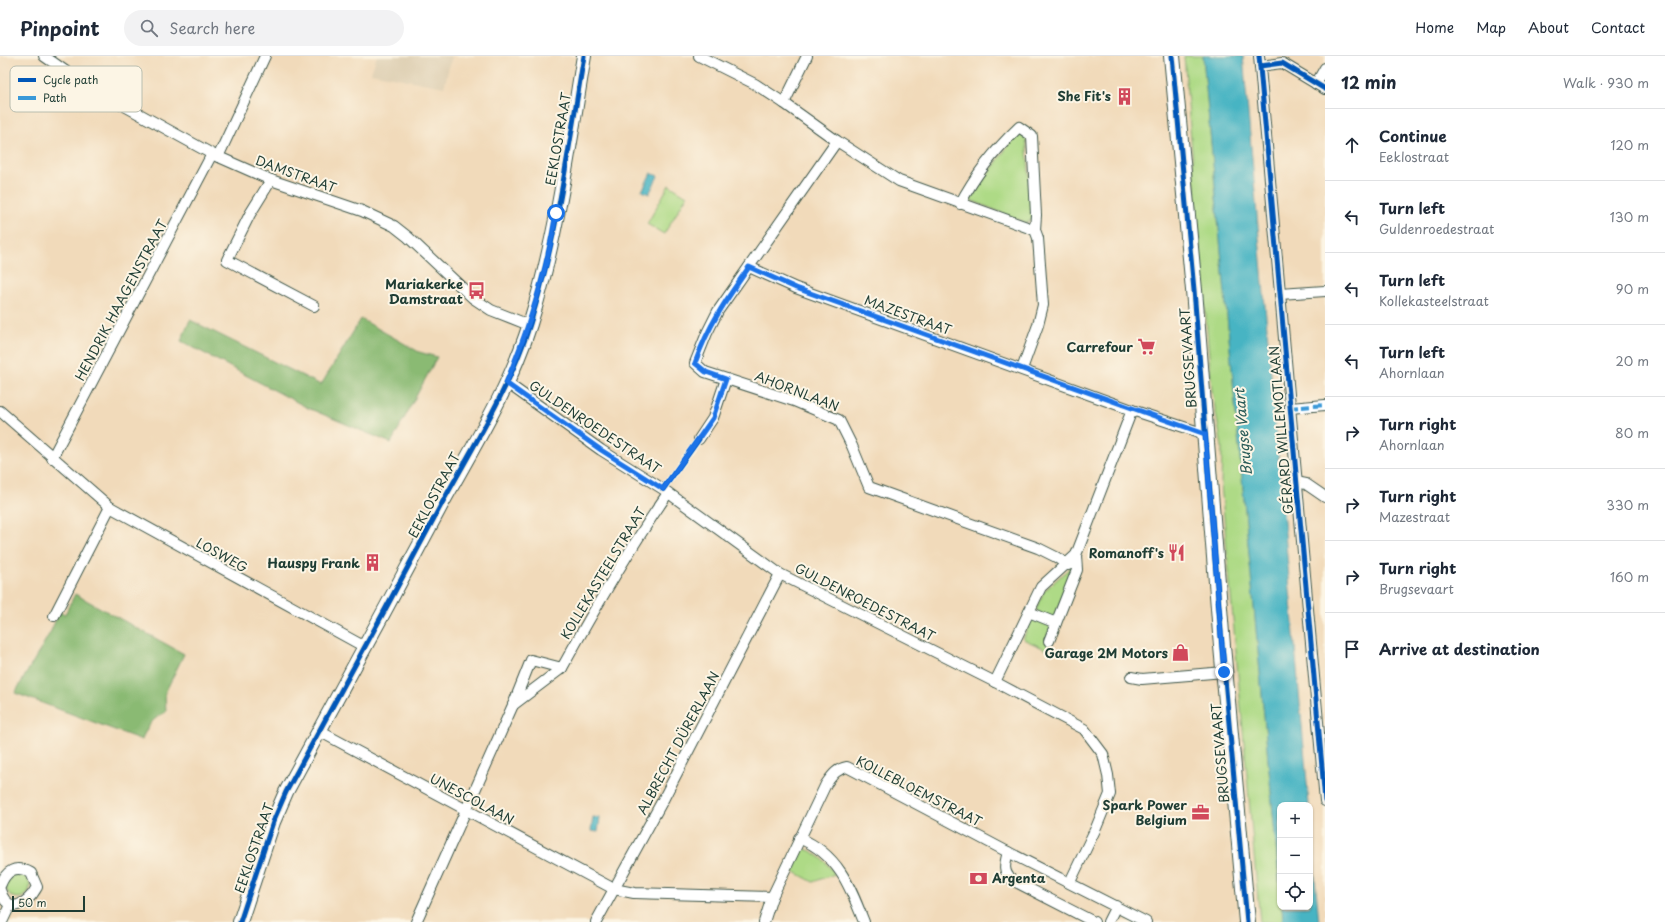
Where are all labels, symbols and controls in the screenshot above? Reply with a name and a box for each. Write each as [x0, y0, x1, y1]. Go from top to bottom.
search box [124, 10, 404, 46]
text: Pinpoint [20, 14, 100, 42]
text: Search here [170, 16, 255, 39]
icon: search [138, 17, 160, 39]
text: Home [1415, 17, 1454, 38]
text: Map [1476, 17, 1506, 38]
text: About [1528, 17, 1569, 38]
text: Contact [1591, 17, 1645, 38]
legend [10, 66, 142, 112]
text: 12 min [1341, 69, 1396, 95]
text: Cycle path [43, 71, 98, 88]
text: Walk · 930 m [1563, 73, 1649, 92]
place label: She Fit's [1058, 86, 1111, 105]
building icon: She Fit's [1114, 86, 1134, 106]
text: Path [43, 89, 67, 106]
street label: EEKLOSTRAAT [540, 91, 575, 187]
text: Continue [1379, 124, 1447, 147]
icon: ahead [1341, 134, 1363, 156]
text: 120 m [1610, 135, 1649, 154]
text: Eeklostraat [1379, 147, 1449, 166]
street label: DAMSTRAAT [253, 150, 339, 197]
text: Turn left [1379, 196, 1445, 219]
route start [547, 204, 565, 222]
icon: left [1341, 206, 1363, 228]
text: 130 m [1610, 207, 1649, 226]
street label: HENDRIK HAAGENSTRAAT [70, 215, 171, 384]
text: Guldenroedestraat [1379, 219, 1494, 238]
text: Turn left [1379, 268, 1445, 291]
place label: Mariakerke Damstraat [385, 274, 463, 308]
icon: left [1341, 278, 1363, 300]
text: 90 m [1616, 279, 1649, 298]
bus stop icon: Mariakerke Damstraat [466, 281, 486, 301]
street label: MAZESTRAAT [862, 290, 955, 339]
text: Kollekasteelstraat [1379, 291, 1489, 310]
street label: BRUGSEVAART [1175, 307, 1200, 409]
place label: Carrefour [1066, 337, 1133, 356]
supermarket icon: Carrefour [1136, 337, 1156, 357]
text: Turn left [1379, 340, 1445, 363]
street label: GÉRARD WILLEMOTLAAN [1264, 345, 1297, 515]
icon: left [1341, 350, 1363, 372]
text: 20 m [1615, 351, 1649, 370]
text: Ahornlaan [1379, 363, 1445, 382]
street label: AHORNLAAN [752, 366, 842, 415]
street label: GULDENROEDESTRAAT [526, 375, 665, 478]
water label: Brugse Vaart [1228, 386, 1257, 476]
text: Turn right [1379, 412, 1456, 435]
icon: right [1341, 422, 1363, 444]
text: 80 m [1615, 423, 1649, 442]
text: Ahornlaan [1379, 435, 1445, 454]
street label: EEKLOSTRAAT [403, 448, 464, 541]
text: Turn right [1379, 484, 1456, 507]
icon: right [1341, 494, 1363, 516]
text: 330 m [1606, 495, 1649, 514]
street label: KOLLEKASTEELSTRAAT [555, 503, 650, 642]
text: Mazestraat [1379, 507, 1450, 526]
street label: LOSWEG [193, 533, 252, 577]
place label: Romanoff's [1089, 543, 1164, 562]
restaurant icon: Romanoff's [1167, 543, 1187, 563]
place label: Hauspy Frank [267, 553, 360, 572]
building icon: Hauspy Frank [363, 553, 383, 573]
text: Turn right [1379, 556, 1456, 579]
street label: GULDENROEDESTRAAT [792, 558, 939, 645]
icon: right [1341, 566, 1363, 588]
text: 160 m [1610, 567, 1649, 586]
text: Brugsevaart [1379, 579, 1454, 598]
text: Arrive at destination [1379, 637, 1540, 660]
icon: arrive [1341, 638, 1363, 660]
place label: Garage 2M Motors [1044, 643, 1168, 662]
shop icon: Garage 2M Motors [1171, 643, 1191, 663]
route end [1215, 663, 1233, 681]
street label: ALBRECHT DÜRERLAAN [632, 668, 723, 818]
street label: BRUGSEVAART [1206, 702, 1233, 804]
street label: KOLLEBLOEMSTRAAT [853, 751, 985, 831]
street label: UNESCOLAAN [427, 768, 518, 829]
place label: Spark Power Belgium [1103, 795, 1187, 829]
street label: EEKLOSTRAAT [229, 800, 278, 895]
office icon: Spark Power Belgium [1190, 802, 1210, 822]
map controls [1277, 802, 1313, 910]
button: + [1277, 802, 1313, 838]
button: − [1277, 838, 1313, 874]
bank icon: Argenta [969, 868, 989, 888]
place label: Argenta [991, 868, 1046, 887]
button: locate [1277, 874, 1313, 910]
scale bar [12, 894, 85, 913]
text: 50 m [18, 894, 47, 911]

